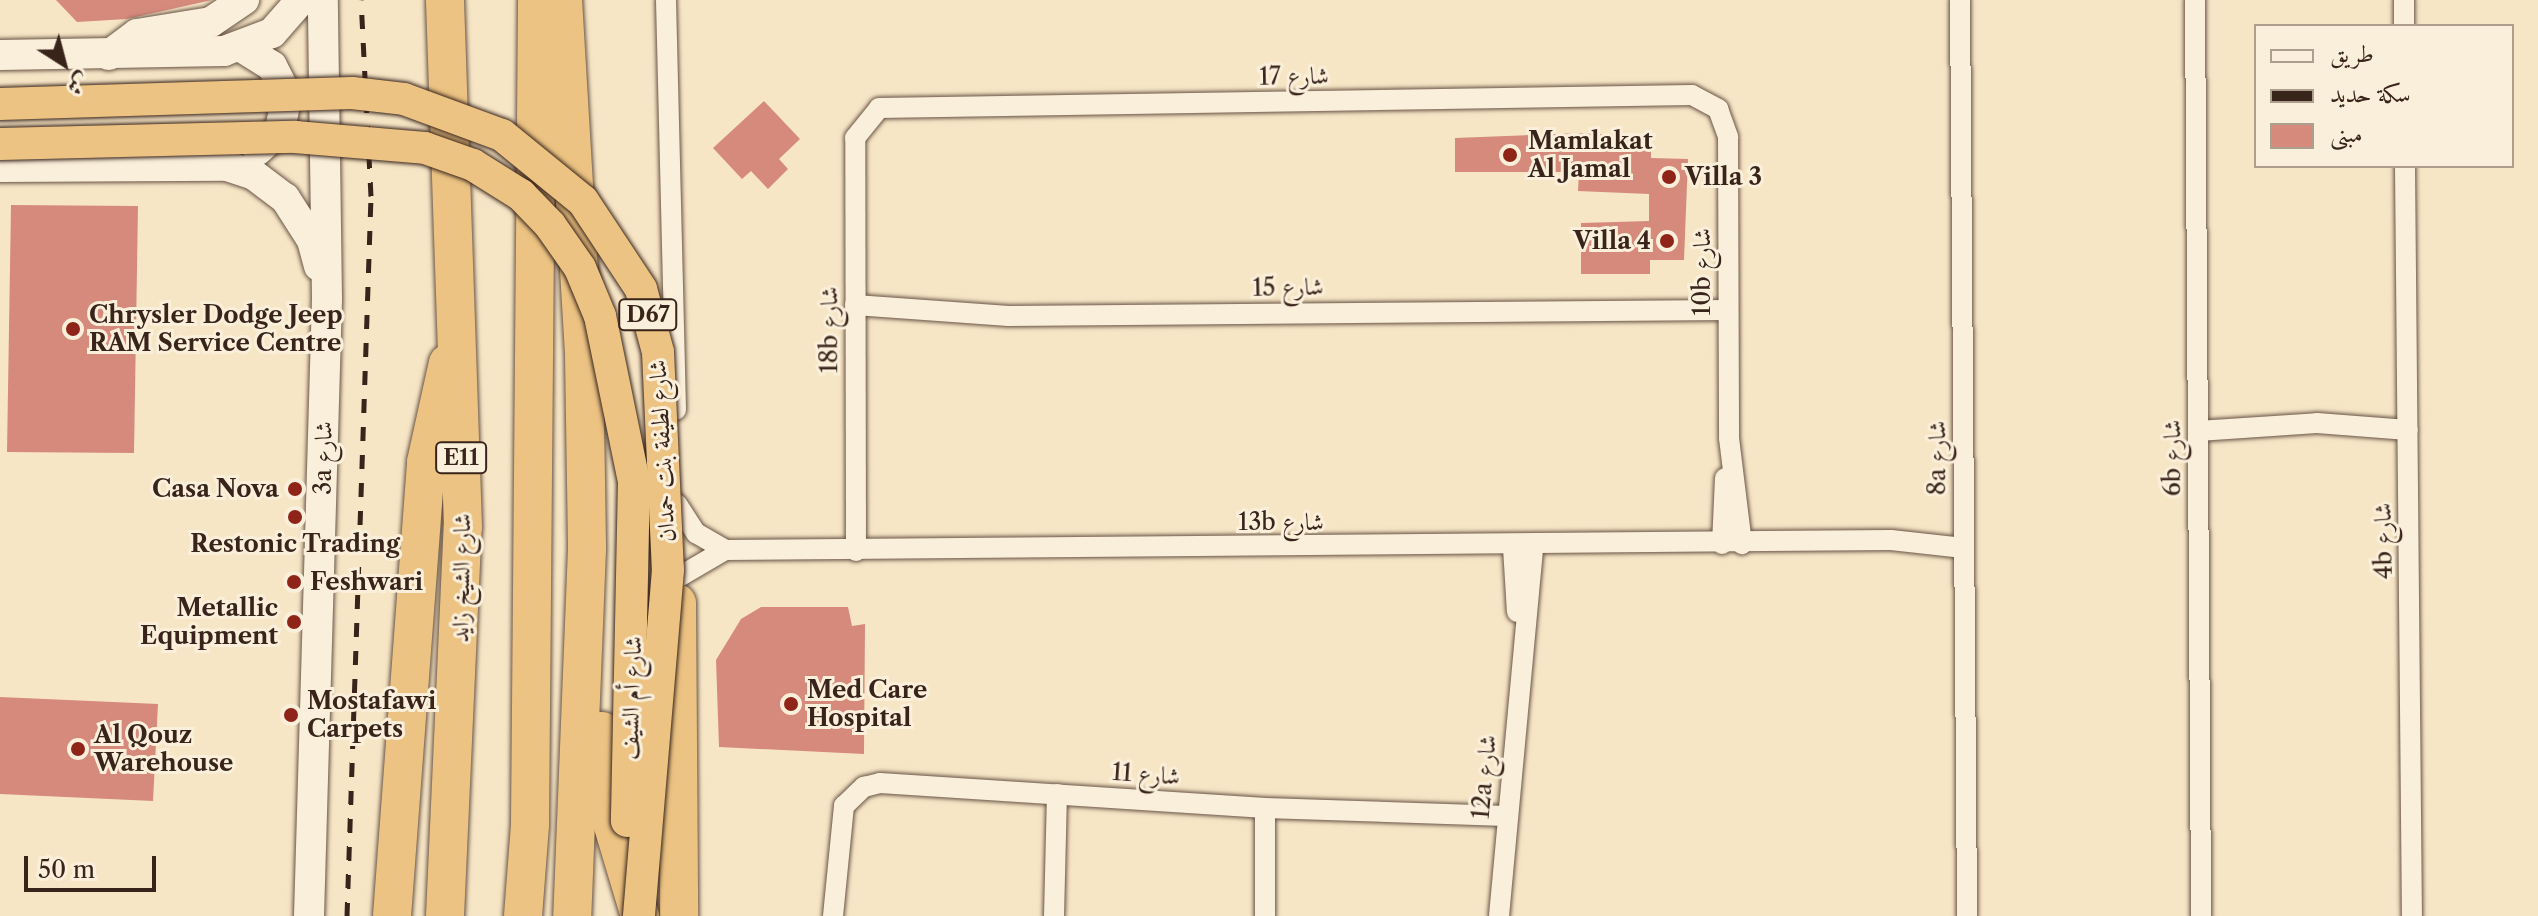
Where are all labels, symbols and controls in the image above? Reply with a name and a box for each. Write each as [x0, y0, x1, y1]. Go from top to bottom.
north arrow [24, 24, 104, 104]
legend [2254, 24, 2514, 168]
text: طريق [2330, 39, 2374, 68]
street label: شارع 17 [1259, 61, 1329, 91]
text: ش [62, 66, 95, 101]
text: سكة حديد [2330, 79, 2411, 108]
text: مبنى [2330, 119, 2363, 148]
place label: Mamlakat Al Jamal [1528, 127, 1653, 183]
marker: Mamlakat Al Jamal [1499, 144, 1521, 166]
place label: Villa 3 [1685, 163, 1762, 191]
marker: Villa 3 [1660, 168, 1678, 186]
place label: Villa 4 [1573, 227, 1651, 255]
street label: 10b شارع [1688, 228, 1716, 316]
marker: Villa 4 [1658, 232, 1676, 250]
street label: شارع 15 [1252, 272, 1324, 302]
street label: 18b شارع [815, 287, 843, 373]
road number: D67 [618, 297, 678, 333]
place label: Chrysler Dodge Jeep RAM Service Centre [89, 301, 343, 357]
marker: Chrysler Dodge Jeep RAM Service Centre [64, 320, 82, 338]
street label: شارع لطيفة بنت حمدان [643, 359, 681, 543]
street label: 6b شارع [2158, 420, 2186, 496]
street label: 3a شارع [308, 421, 338, 495]
street label: 8a شارع [1923, 421, 1951, 495]
road number: E11 [435, 440, 487, 476]
place label: Casa Nova [152, 475, 279, 503]
marker: Casa Nova [286, 480, 304, 498]
street label: 4b شارع [2368, 503, 2398, 579]
marker: Restonic Trading [286, 508, 304, 526]
street label: 13b شارع [1238, 508, 1324, 536]
street label: شارع الشيخ زايد [445, 513, 477, 643]
place label: Restonic Trading [190, 530, 400, 558]
place label: Feshwari [310, 568, 423, 596]
marker: Feshwari [285, 573, 303, 591]
place label: Metallic Equipment [140, 594, 278, 650]
marker: Metallic Equipment [285, 613, 303, 631]
street label: شارع أم الشيف [614, 636, 648, 760]
place label: Med Care Hospital [807, 676, 927, 732]
place label: Mostafawi Carpets [307, 687, 436, 743]
marker: Med Care Hospital [782, 695, 800, 713]
marker: Mostafawi Carpets [282, 706, 300, 724]
place label: Al Qouz Warehouse [94, 721, 233, 777]
street label: 12a شارع [1466, 734, 1502, 820]
marker: Al Qouz Warehouse [69, 740, 87, 758]
street label: شارع 11 [1111, 757, 1181, 791]
scale bar [28, 840, 160, 890]
text: 50 m [38, 855, 95, 884]

